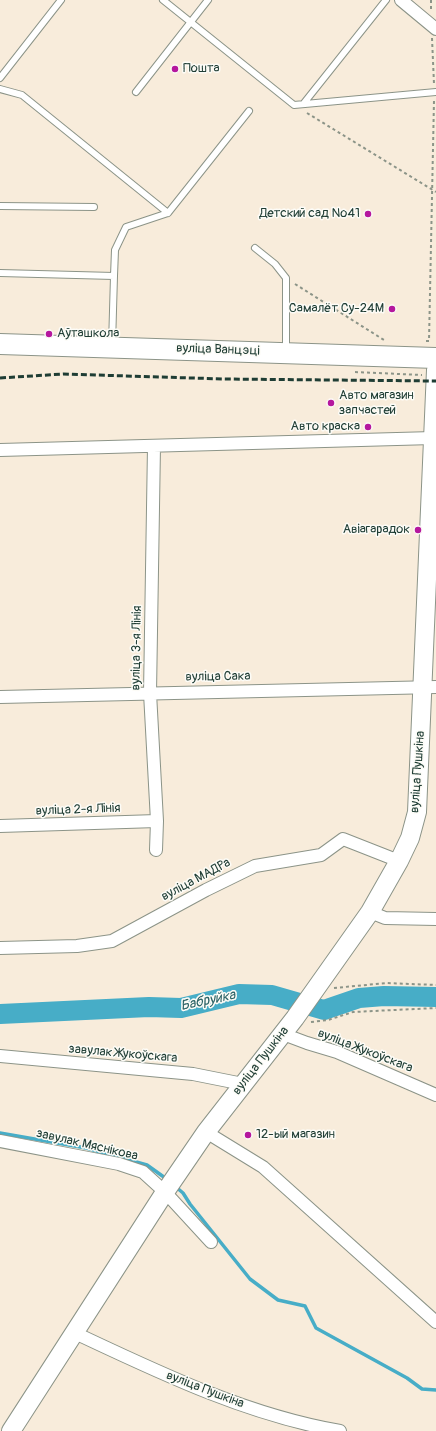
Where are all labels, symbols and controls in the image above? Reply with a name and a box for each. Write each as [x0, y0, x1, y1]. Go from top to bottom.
place label: Пошта [183, 61, 220, 77]
marker: Пошта [170, 64, 180, 74]
place label: Детский сад №41 [259, 206, 360, 222]
marker: Детский сад №41 [363, 209, 373, 219]
place label: Самалёт Су-24М [289, 301, 384, 317]
marker: Самалёт Су-24М [387, 304, 397, 314]
place label: Аўташкола [57, 326, 119, 342]
marker: Аўташкола [44, 329, 54, 339]
street label: вуліца Ванцэці [176, 341, 260, 359]
place label: Авто магазин запчастей [339, 388, 414, 419]
marker: Авто магазин запчастей [326, 398, 336, 408]
place label: Авто краска [291, 419, 360, 435]
marker: Авто краска [363, 422, 373, 432]
place label: Авіагарадок [343, 522, 410, 538]
marker: Авіагарадок [413, 525, 423, 535]
street label: вуліца 3-я Лінія [128, 605, 146, 691]
street label: вуліца Сака [185, 669, 251, 685]
street label: вуліца Пушкіна [407, 730, 429, 814]
street label: вуліца 2-я Лінія [35, 801, 121, 819]
street label: вуліца МАДРа [159, 855, 233, 905]
water label: Бабруйка [179, 987, 237, 1015]
street label: вуліца Пушкіна [230, 1024, 292, 1098]
street label: вуліца Жукоўскага [315, 1026, 415, 1076]
street label: завулак Жукоўскага [68, 1041, 178, 1067]
street label: завулак Мяснікова [35, 1126, 139, 1164]
place label: 12-ый магазин [256, 1127, 335, 1143]
marker: 12-ый магазин [243, 1130, 253, 1140]
street label: вуліца Пушкіна [164, 1368, 246, 1412]

